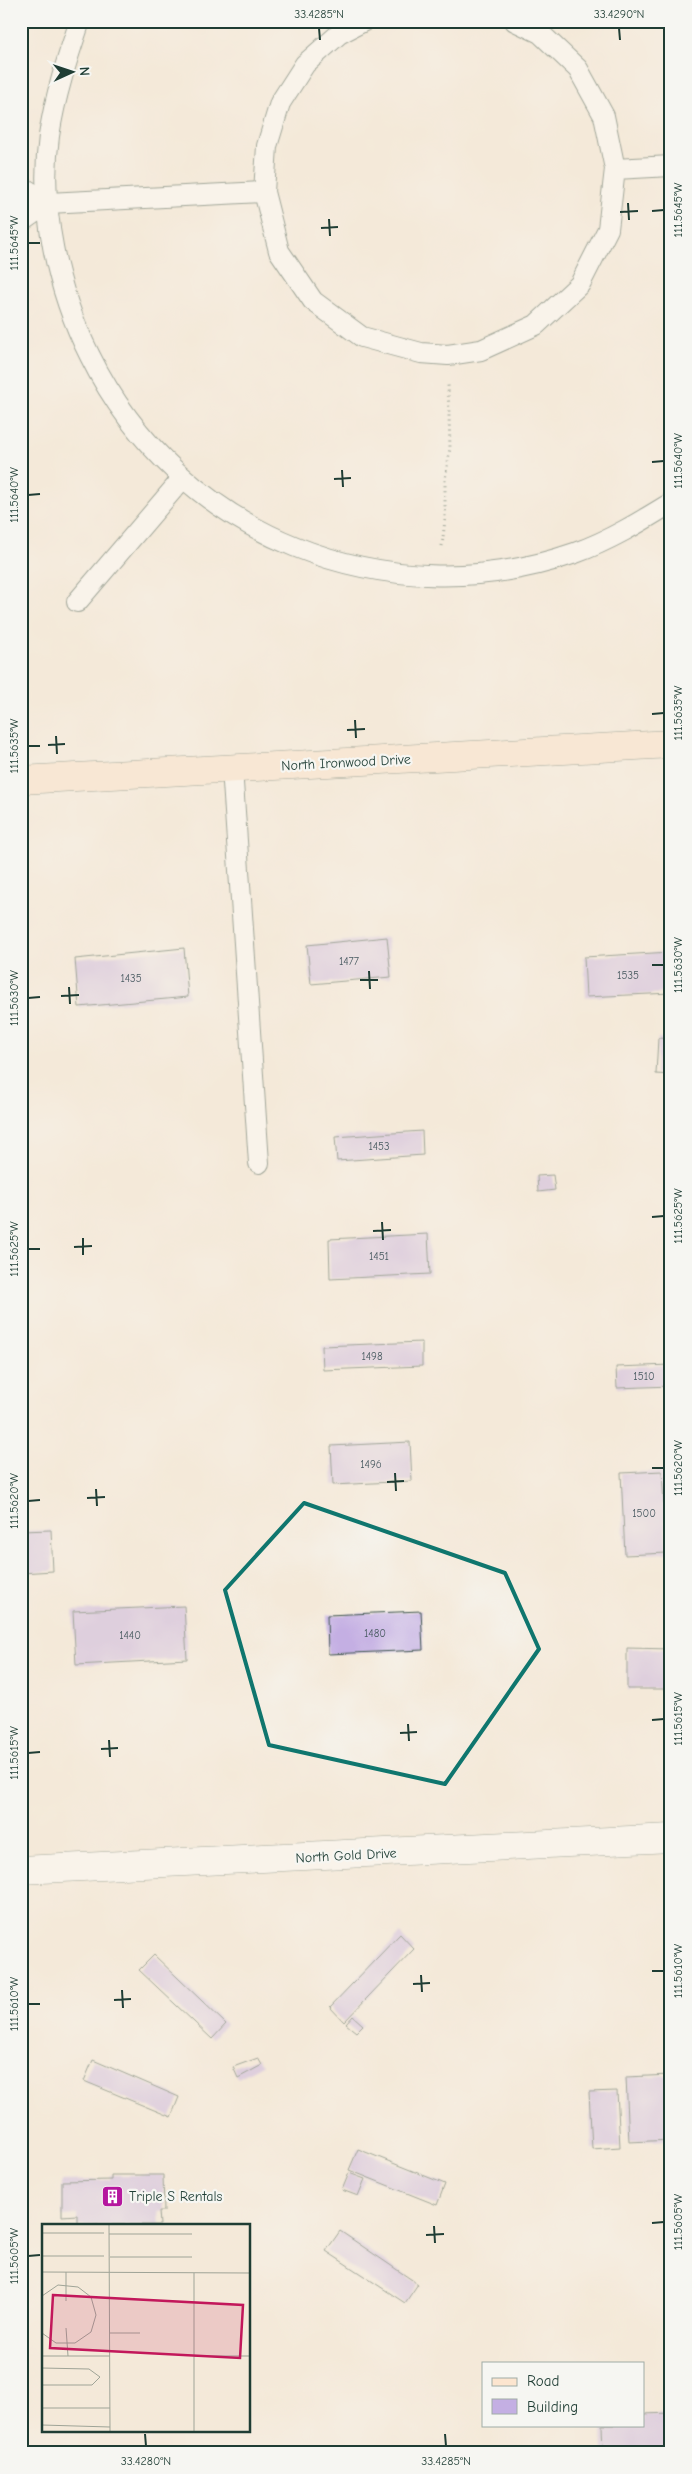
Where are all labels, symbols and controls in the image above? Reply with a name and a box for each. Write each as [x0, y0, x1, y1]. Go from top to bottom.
text: 33.4285°N [294, 7, 344, 21]
text: 33.4290°N [594, 7, 644, 21]
north arrow [48, 48, 98, 98]
text: N [76, 66, 93, 76]
text: 111.5645°W [671, 182, 685, 237]
text: 111.5645°W [7, 215, 21, 270]
text: 111.5640°W [671, 433, 685, 489]
text: 111.5640°W [7, 467, 21, 523]
text: 111.5635°W [671, 685, 685, 741]
text: 111.5635°W [7, 718, 21, 774]
street label: North Ironwood Drive [281, 751, 411, 774]
text: 111.5630°W [671, 936, 685, 993]
house number: 1477 [339, 955, 359, 968]
text: 111.5630°W [7, 969, 21, 1026]
house number: 1535 [617, 969, 639, 982]
house number: 1435 [120, 972, 142, 985]
house number: 1453 [368, 1140, 390, 1153]
text: 111.5625°W [671, 1188, 685, 1244]
text: 111.5625°W [7, 1221, 21, 1277]
house number: 1451 [369, 1250, 389, 1263]
house number: 1498 [361, 1350, 383, 1363]
house number: 1510 [633, 1370, 655, 1383]
text: 111.5620°W [671, 1439, 685, 1496]
house number: 1496 [360, 1458, 382, 1471]
text: 111.5620°W [7, 1472, 21, 1529]
house number: 1500 [632, 1507, 656, 1520]
house number: 1480 [364, 1627, 386, 1640]
house number: 1440 [119, 1629, 141, 1642]
text: 111.5615°W [671, 1692, 685, 1746]
text: 111.5615°W [7, 1726, 21, 1780]
street label: North Gold Drive [295, 1844, 397, 1867]
text: 111.5610°W [671, 1943, 685, 1998]
text: 111.5610°W [7, 1976, 21, 2031]
building icon: Triple S Rentals [101, 2184, 125, 2208]
place label: Triple S Rentals [129, 2188, 222, 2205]
text: 111.5605°W [671, 2193, 685, 2250]
inset map [42, 2224, 250, 2432]
text: 111.5605°W [7, 2227, 21, 2284]
legend [482, 2362, 644, 2426]
text: Road [527, 2372, 559, 2390]
text: Building [527, 2398, 578, 2416]
text: 33.4280°N [121, 2454, 171, 2468]
text: 33.4285°N [421, 2454, 471, 2468]

